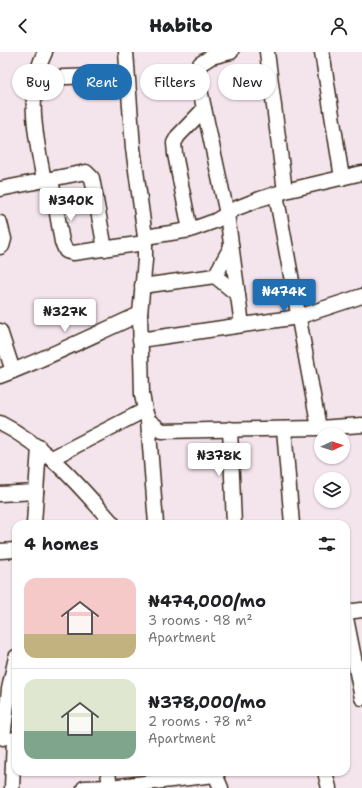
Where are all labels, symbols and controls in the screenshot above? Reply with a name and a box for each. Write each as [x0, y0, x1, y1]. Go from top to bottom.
text: Habito [149, 14, 213, 38]
icon: back [12, 15, 34, 37]
icon: person [328, 15, 350, 37]
chip: Buy [12, 64, 64, 100]
chip: Rent [72, 64, 132, 100]
chip: Filters [140, 64, 210, 100]
chip: New [218, 64, 276, 100]
pin: ₦340K [43, 188, 99, 222]
text: ₦340K [48, 192, 94, 209]
pin: ₦474K [256, 279, 312, 313]
text: ₦474K [262, 283, 306, 300]
pin: ₦327K [37, 299, 93, 333]
text: ₦327K [43, 303, 87, 320]
north arrow [314, 428, 350, 464]
map controls [314, 428, 350, 508]
pin: ₦378K [191, 443, 247, 477]
text: ₦378K [197, 447, 241, 464]
button: layers [314, 472, 350, 508]
text: 4 homes [24, 533, 99, 555]
icon: filters [316, 533, 338, 555]
text: ₦474,000/mo [148, 590, 266, 612]
icon: home [56, 594, 104, 642]
text: 3 rooms · 98 m² [148, 612, 252, 629]
text: Apartment [148, 629, 216, 646]
text: ₦378,000/mo [148, 691, 266, 713]
icon: home [56, 695, 104, 743]
text: 2 rooms · 78 m² [148, 713, 252, 730]
text: Apartment [148, 730, 216, 747]

